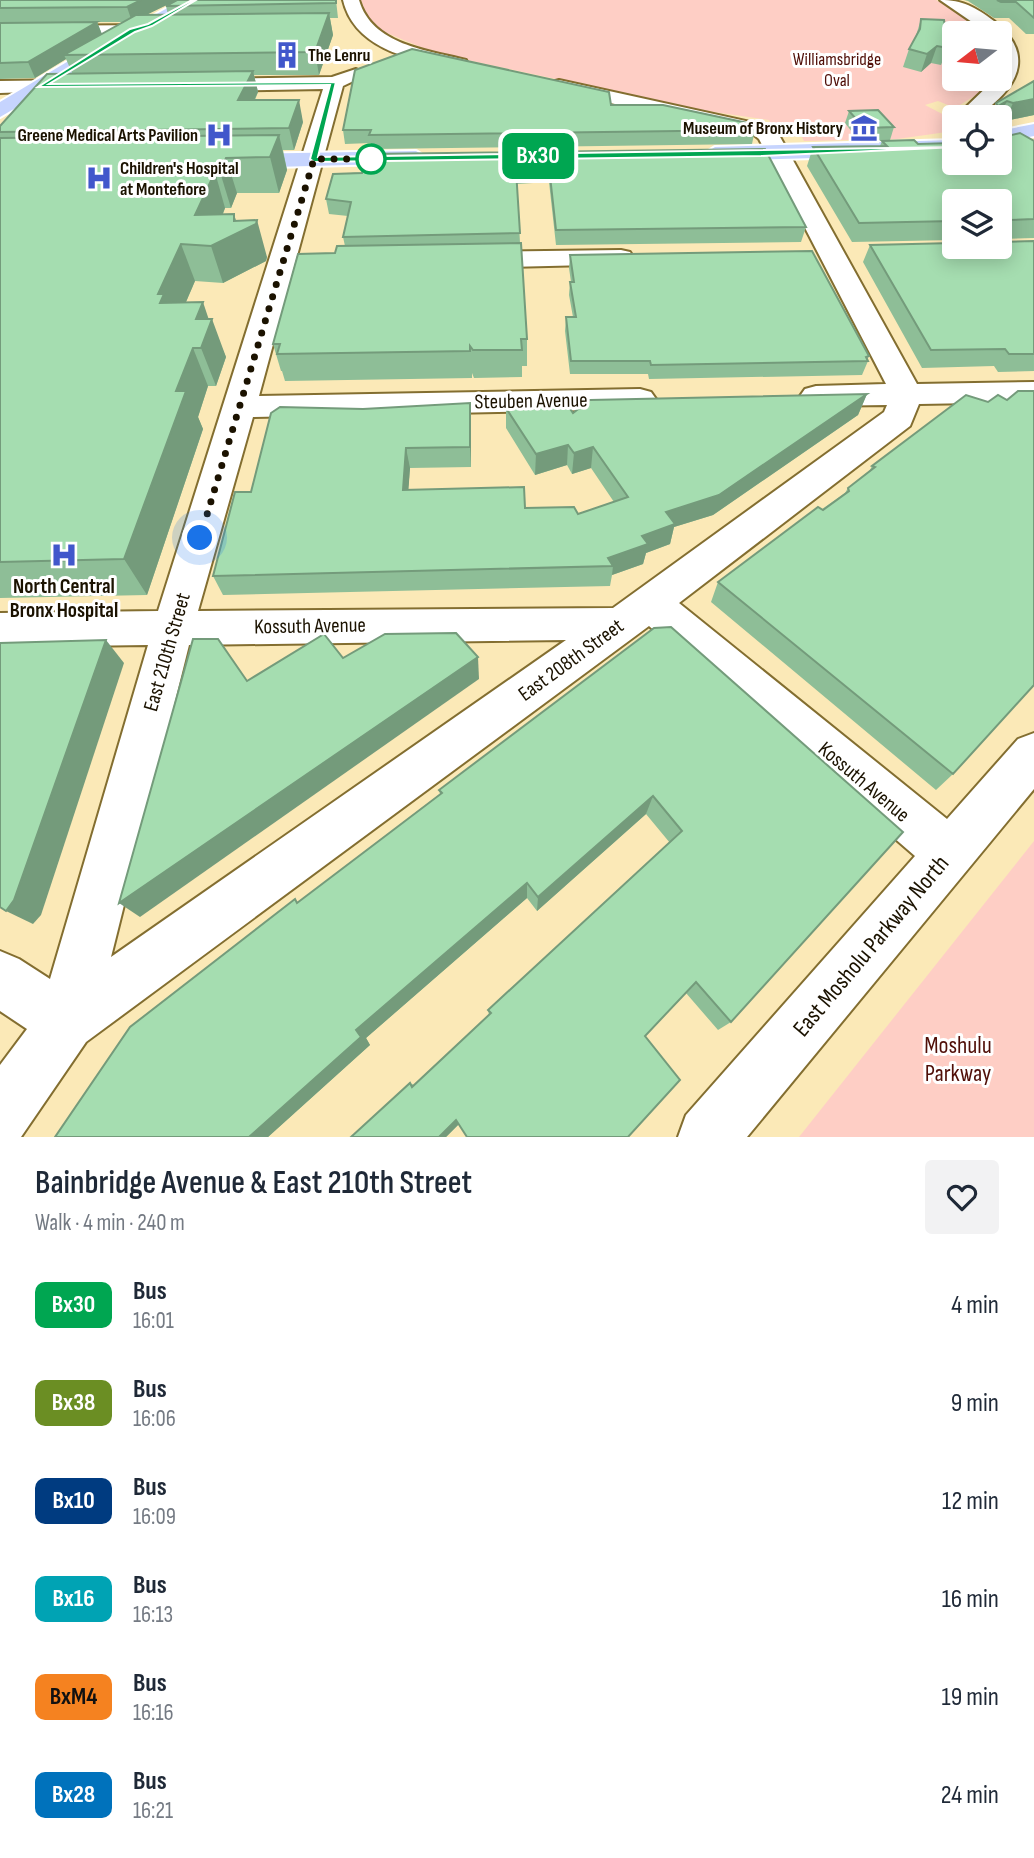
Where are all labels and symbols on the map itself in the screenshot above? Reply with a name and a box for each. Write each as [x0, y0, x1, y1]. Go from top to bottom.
north arrow [942, 21, 1012, 91]
building icon: The Lenru [272, 40, 302, 70]
place label: The Lenru [308, 45, 370, 66]
park label: Williamsbridge Oval [793, 49, 881, 91]
museum icon: Museum of Bronx History [849, 113, 879, 143]
place label: Museum of Bronx History [683, 118, 844, 139]
hospital icon: Greene Medical Arts Pavilion [204, 120, 234, 150]
place label: Greene Medical Arts Pavilion [17, 125, 198, 146]
line badge: Bx30 [489, 133, 587, 179]
unlabelled marker [356, 144, 386, 174]
place label: Children's Hospital at Montefiore [120, 158, 239, 200]
hospital icon: Children's Hospital at Montefiore [84, 163, 114, 193]
street label: Steuben Avenue [474, 388, 588, 414]
your location [182, 520, 217, 555]
hospital icon: North Central Bronx Hospital [49, 540, 79, 570]
place label: North Central Bronx Hospital [10, 574, 118, 623]
street label: East 210th Street [138, 590, 196, 714]
street label: Kossuth Avenue [254, 613, 366, 639]
street label: East 208th Street [514, 613, 628, 707]
street label: Kossuth Avenue [813, 737, 915, 827]
street label: East Mosholu Parkway North [787, 850, 955, 1042]
park label: Moshulu Parkway [924, 1031, 992, 1088]

